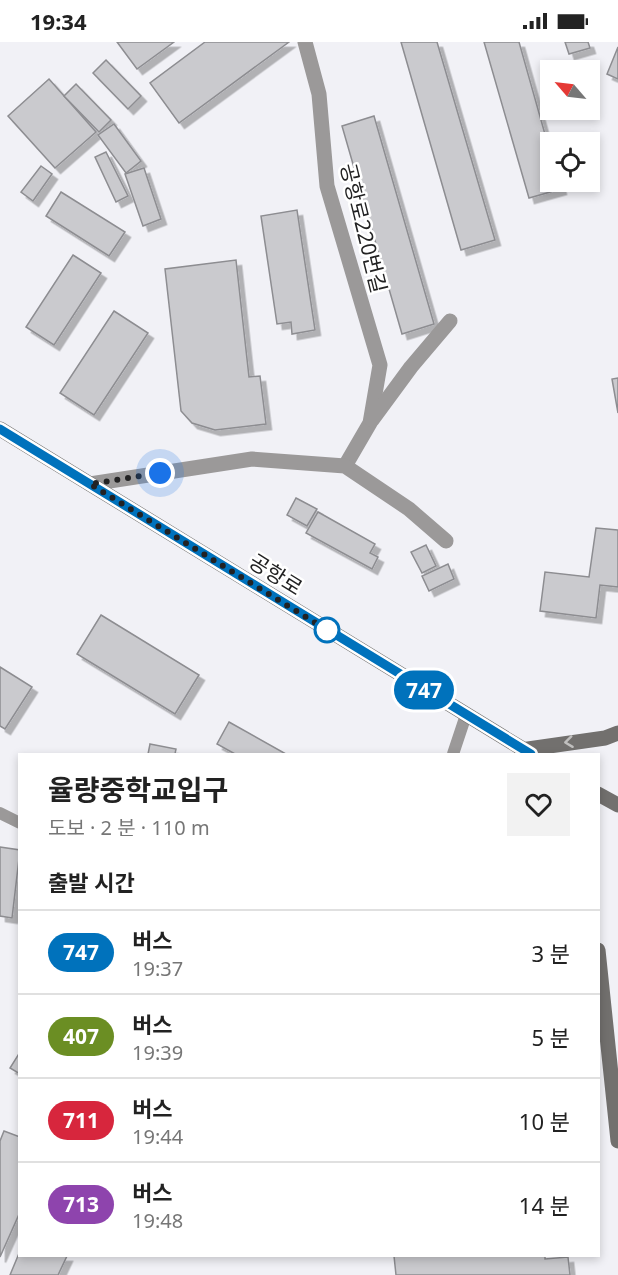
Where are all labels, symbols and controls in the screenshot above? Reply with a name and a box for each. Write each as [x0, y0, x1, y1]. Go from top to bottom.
text: 19:34 [30, 6, 87, 36]
north arrow [540, 60, 600, 120]
map controls [540, 60, 600, 192]
button: locate [540, 132, 600, 192]
street label: 공항로220번길 [334, 160, 394, 296]
your location [145, 458, 175, 488]
street label: 공항로 [244, 547, 308, 601]
unlabelled marker [314, 617, 340, 643]
line badge: 747 [390, 670, 458, 710]
text: 747 [406, 676, 442, 704]
one-way arrow [565, 736, 574, 748]
text: 율량중학교입구 [48, 770, 228, 808]
button: heart [507, 773, 570, 836]
text: 도보 · 2 분 · 110 m [48, 814, 210, 841]
text: 출발 시간 [48, 867, 135, 897]
text: 버스 [132, 925, 172, 955]
text: 747 [63, 938, 99, 966]
text: 3 분 [531, 938, 570, 968]
text: 19:37 [132, 955, 183, 982]
text: 버스 [132, 1009, 172, 1039]
text: 407 [63, 1022, 99, 1050]
text: 5 분 [531, 1022, 570, 1052]
text: 19:39 [132, 1039, 183, 1066]
text: 버스 [132, 1093, 172, 1123]
text: 711 [63, 1106, 99, 1134]
text: 10 분 [519, 1106, 570, 1136]
text: 19:44 [132, 1123, 183, 1150]
text: 버스 [132, 1177, 172, 1207]
text: 713 [63, 1190, 99, 1218]
text: 14 분 [519, 1190, 570, 1220]
text: 19:48 [132, 1207, 183, 1234]

